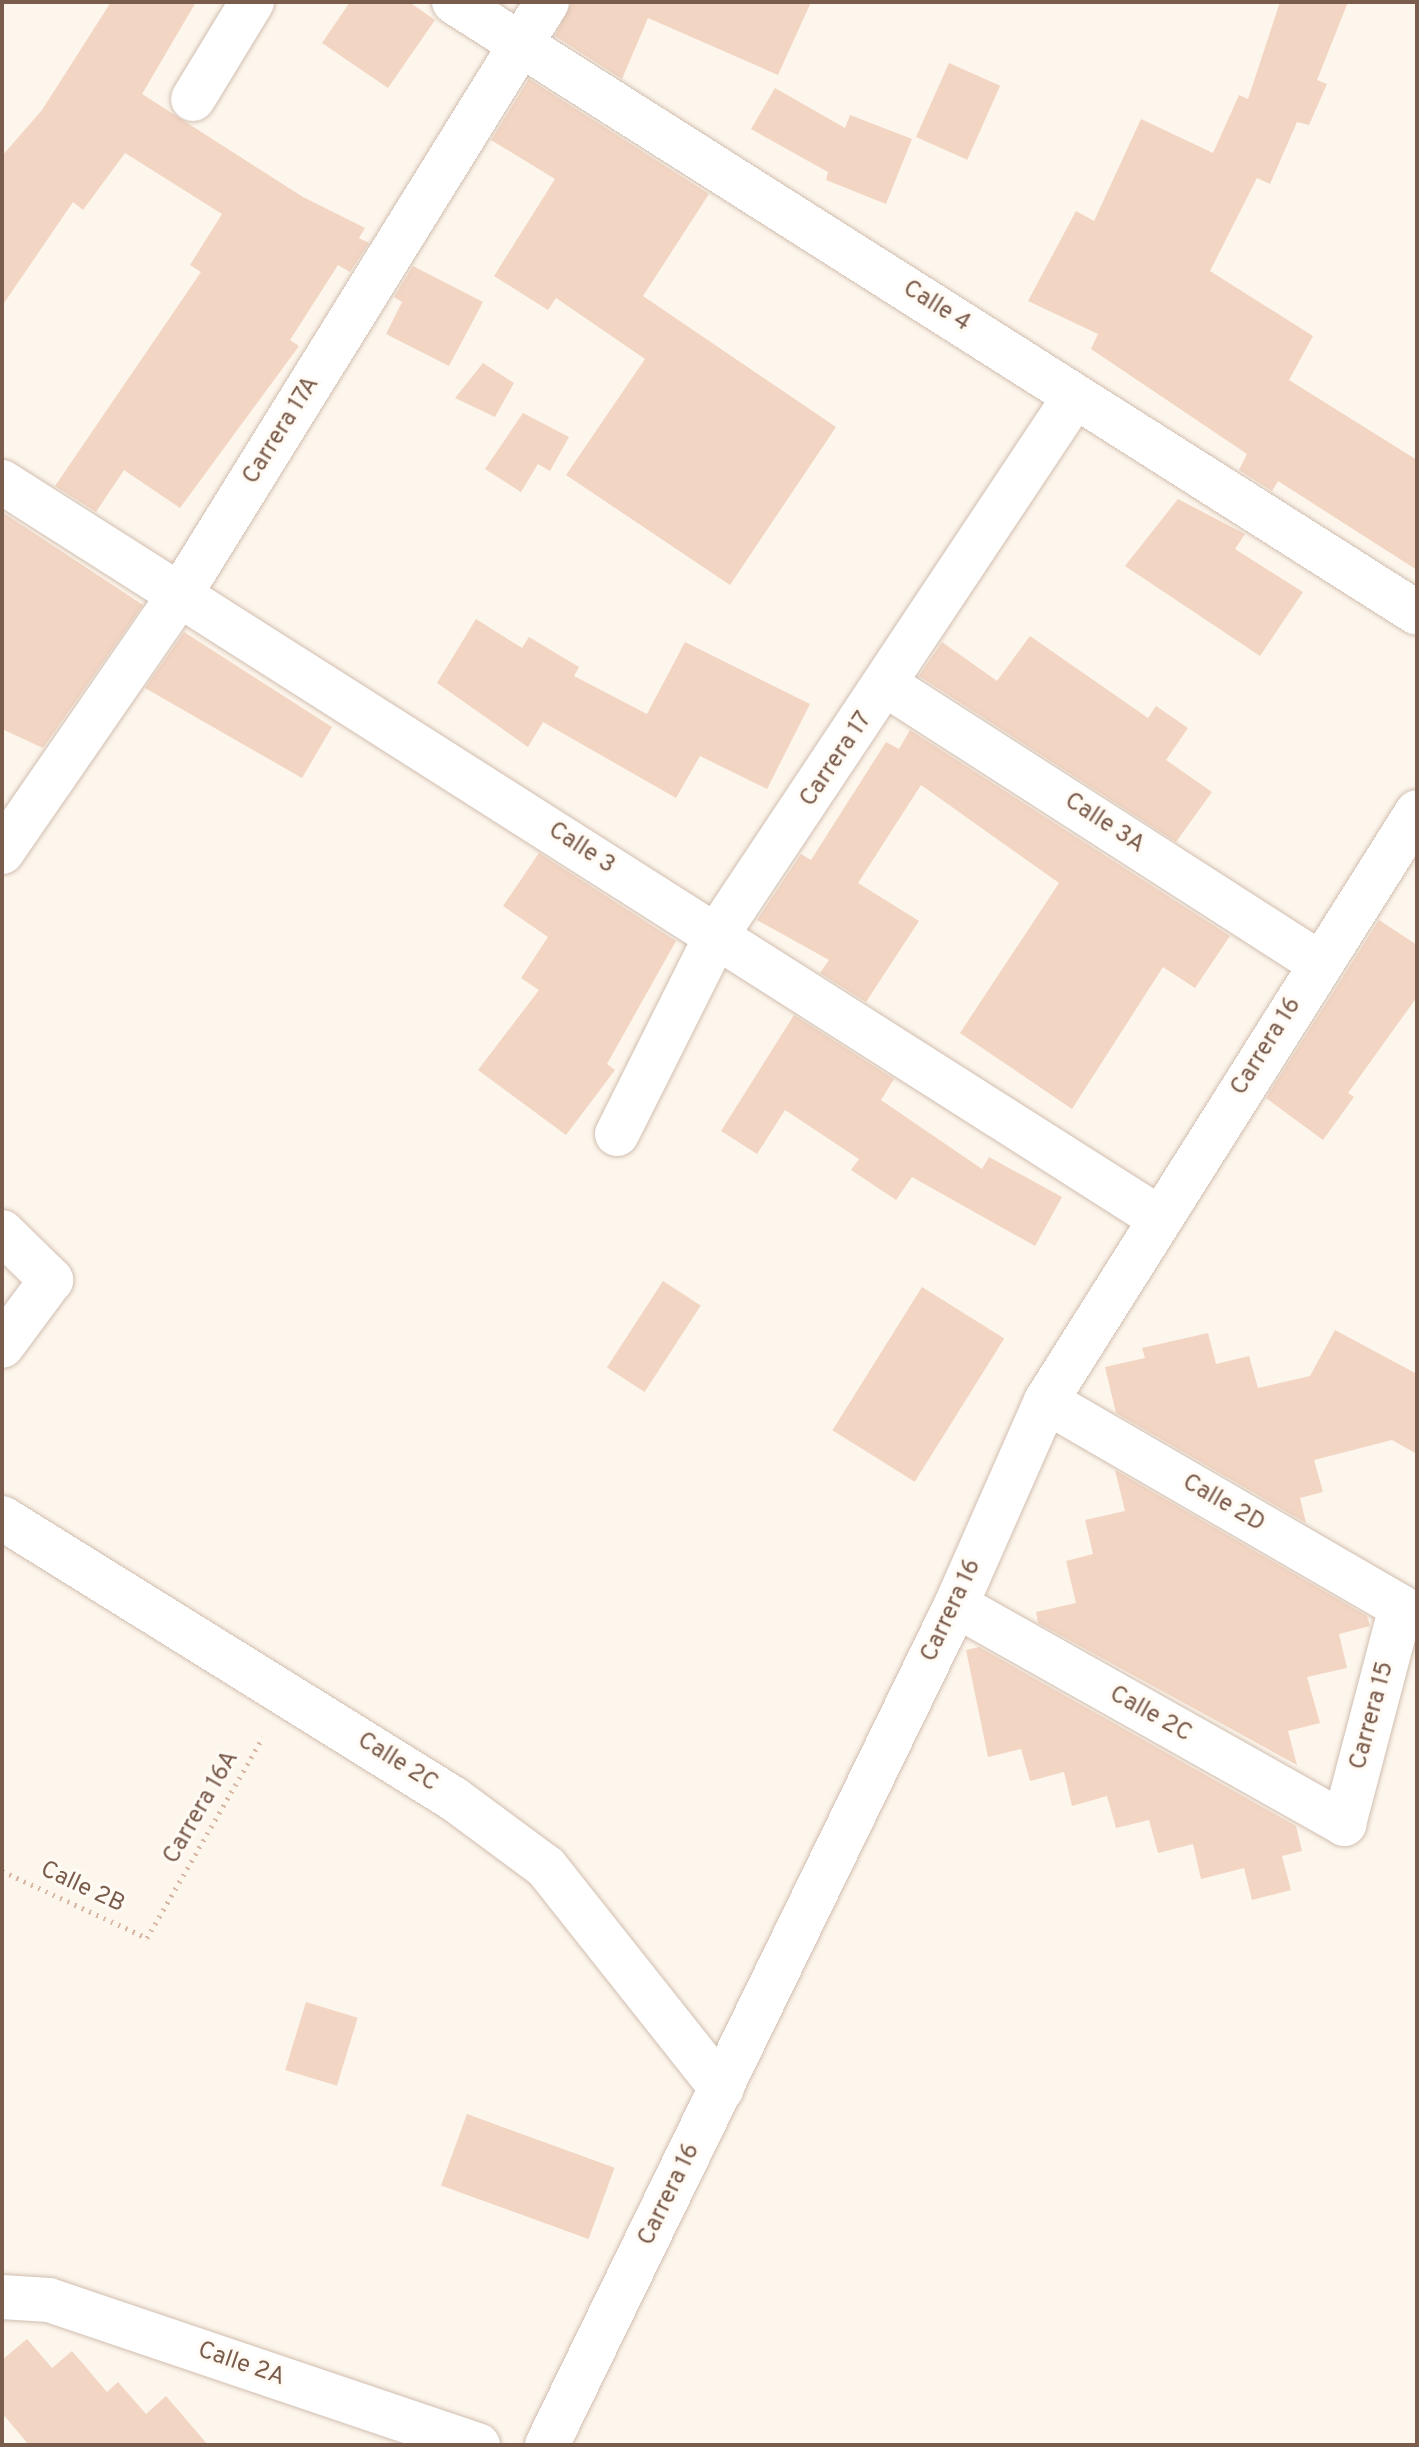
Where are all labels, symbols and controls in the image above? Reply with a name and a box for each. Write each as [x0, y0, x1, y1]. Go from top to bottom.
street label: Calle 4 [897, 275, 975, 339]
street label: Carrera 17A [238, 372, 326, 490]
street label: Carrera 17 [795, 707, 879, 813]
street label: Calle 3A [1059, 787, 1149, 861]
street label: Calle 3 [542, 817, 620, 881]
street label: Carrera 16 [1226, 993, 1308, 1101]
street label: Calle 2D [1177, 1469, 1269, 1539]
street label: Carrera 16 [916, 1555, 988, 1667]
street label: Carrera 15 [1345, 1659, 1401, 1773]
street label: Calle 2C [1104, 1681, 1196, 1749]
street label: Calle 2C [351, 1727, 443, 1799]
street label: Carrera 16A [158, 1746, 246, 1870]
street label: Calle 2B [35, 1856, 129, 1920]
street label: Carrera 16 [633, 2139, 707, 2251]
street label: Calle 2A [194, 2337, 288, 2393]

